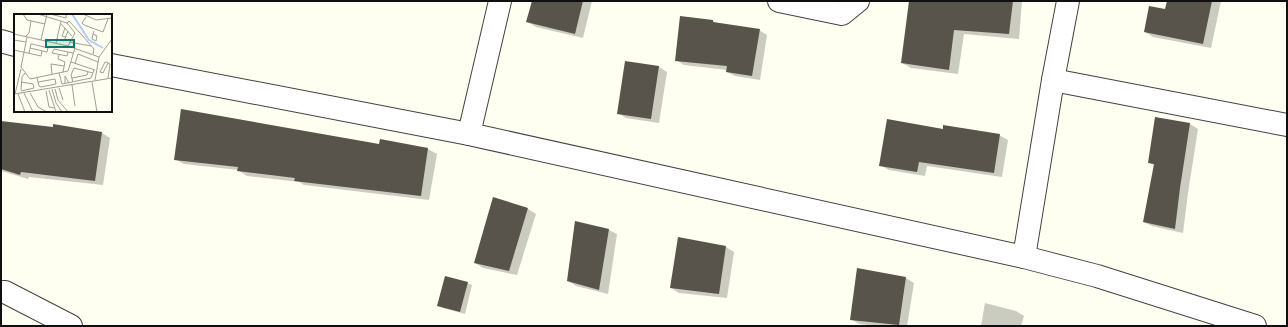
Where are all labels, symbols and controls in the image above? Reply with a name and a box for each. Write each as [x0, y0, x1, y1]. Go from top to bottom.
inset map [14, 14, 112, 112]

